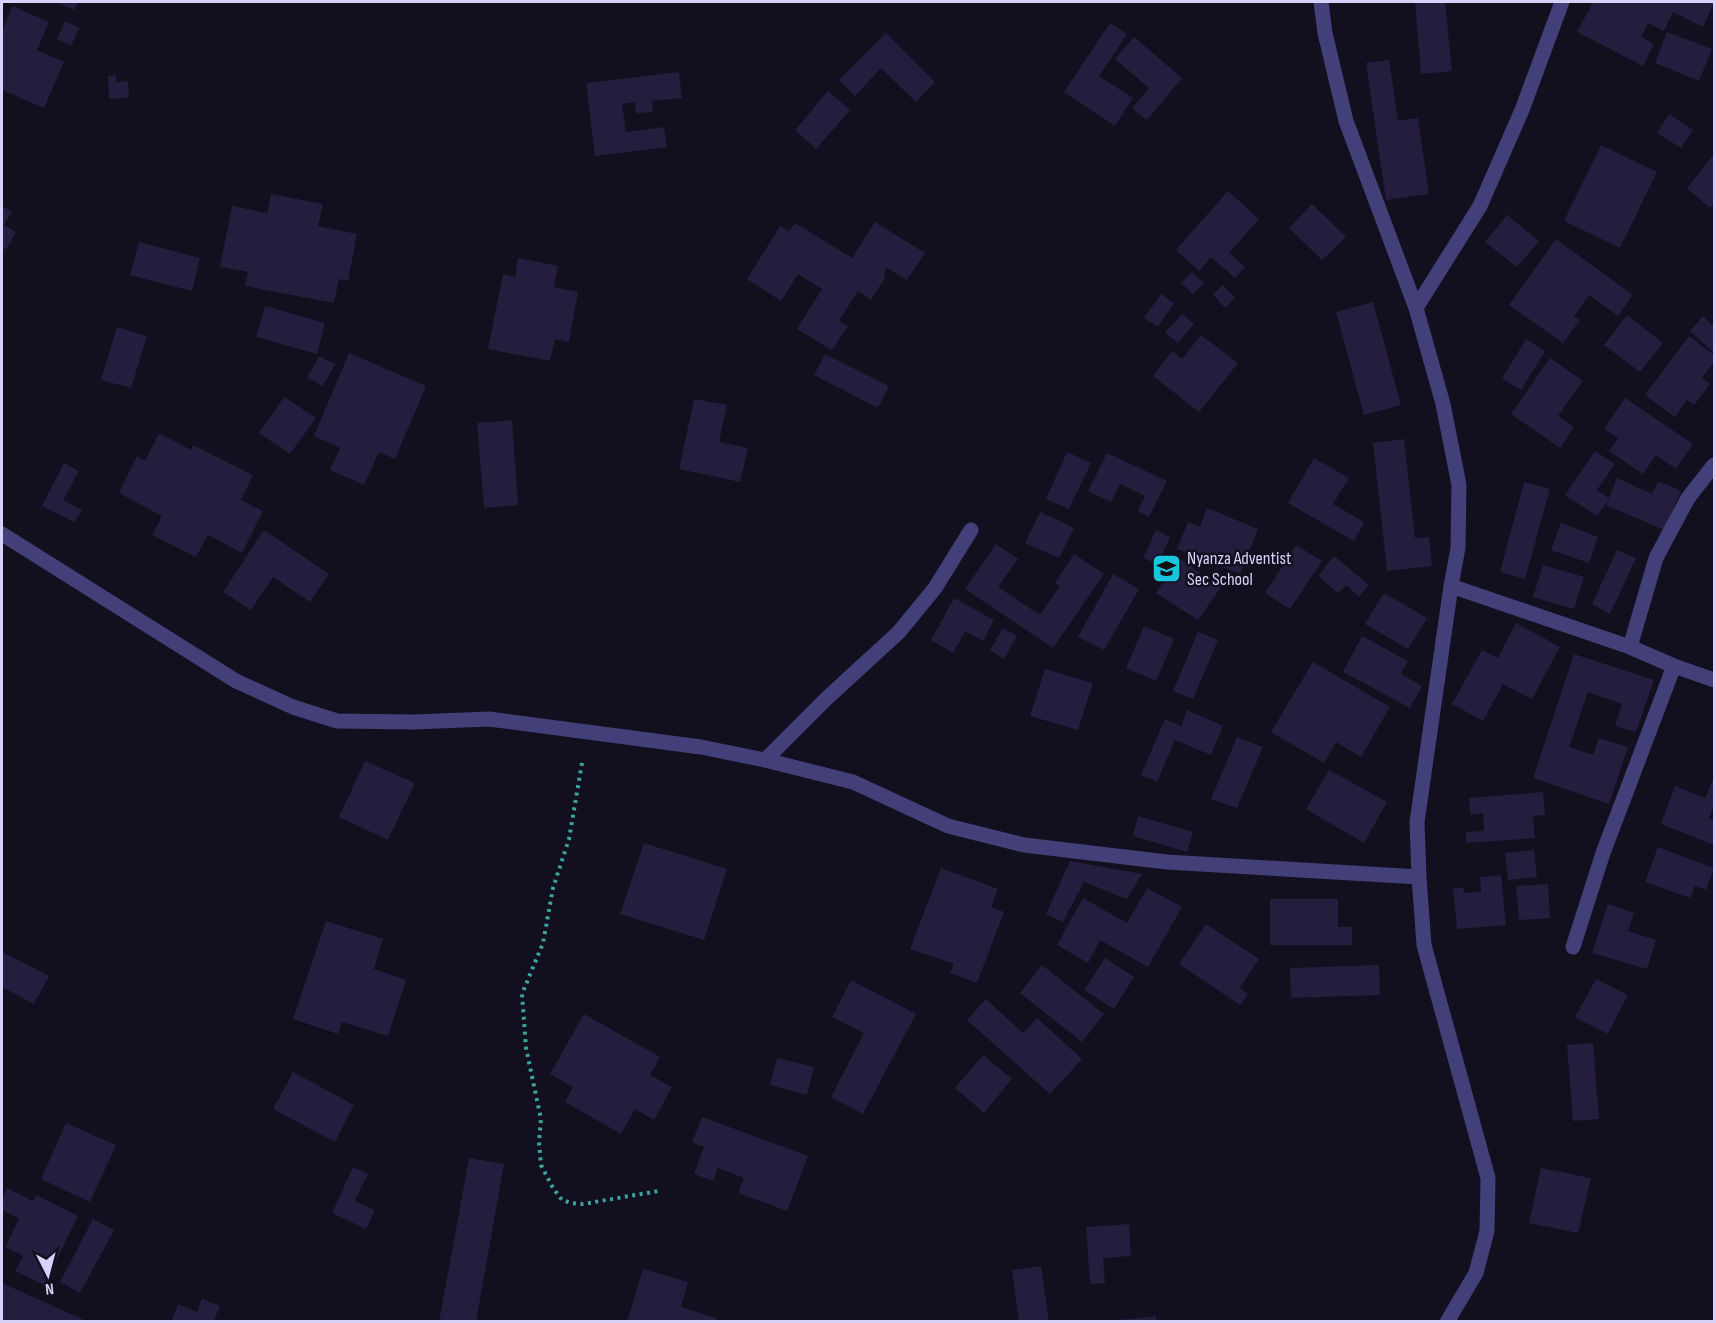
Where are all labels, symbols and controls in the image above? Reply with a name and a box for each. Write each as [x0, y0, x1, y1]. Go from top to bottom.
place label: Nyanza Adventist Sec School [1187, 548, 1292, 590]
school or university icon: Nyanza Adventist Sec School [1150, 552, 1182, 584]
north arrow [18, 1245, 78, 1305]
text: N [44, 1279, 55, 1298]

